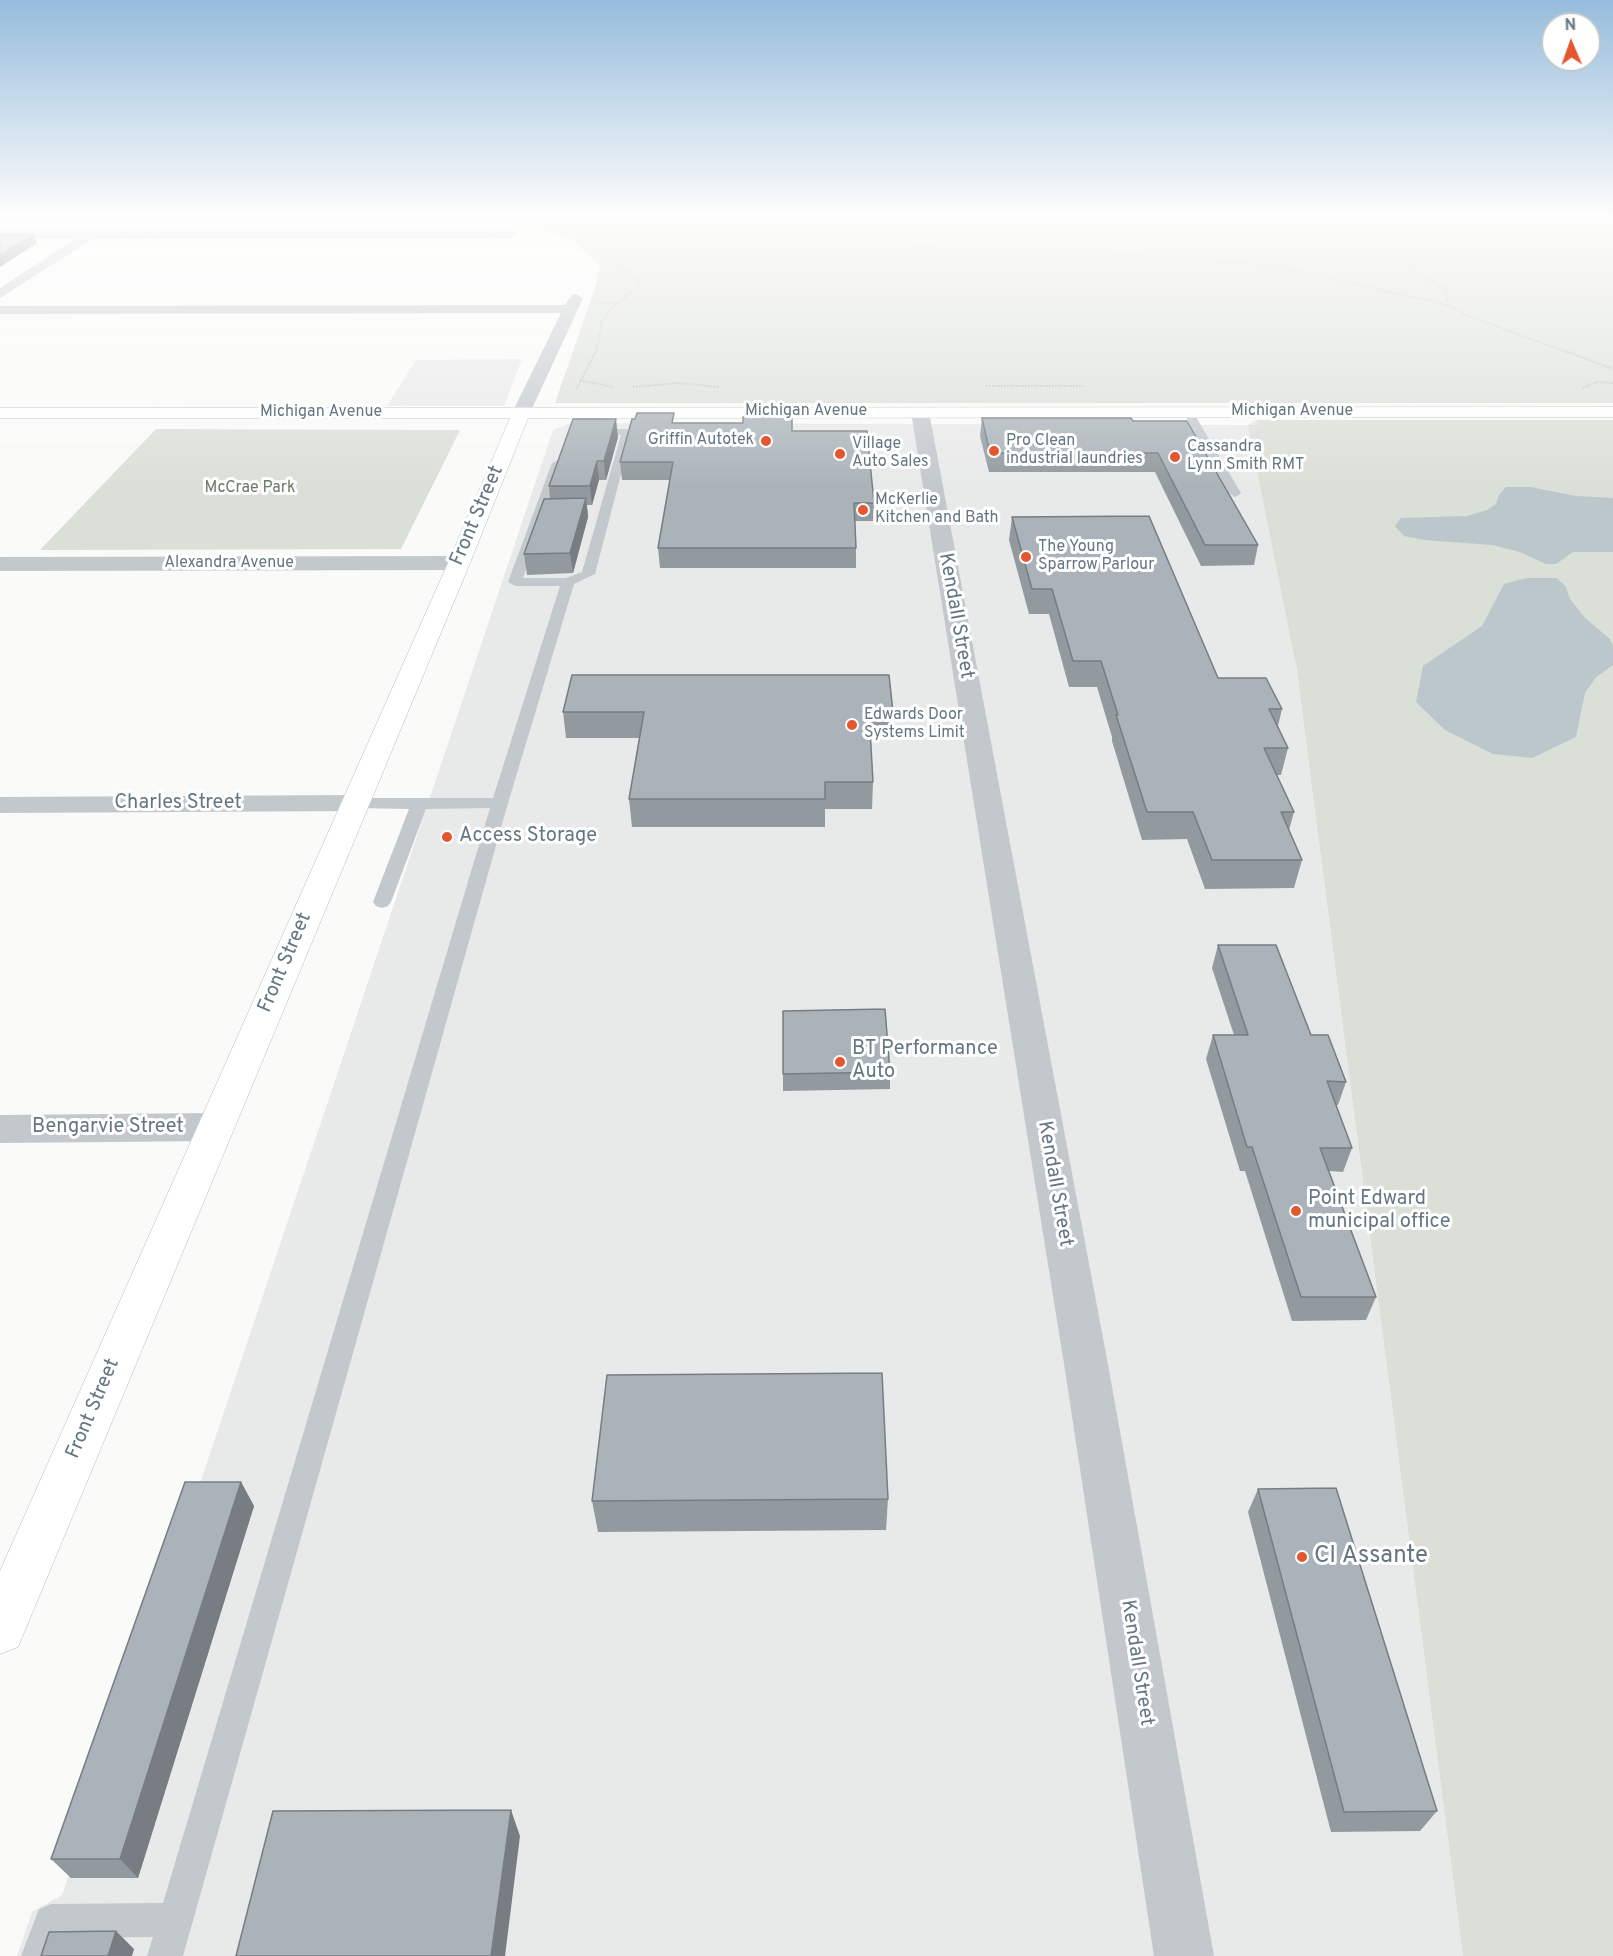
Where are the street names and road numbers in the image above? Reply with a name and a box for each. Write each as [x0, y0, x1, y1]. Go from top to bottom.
street label: Michigan Avenue [745, 402, 867, 422]
street label: Michigan Avenue [1231, 402, 1353, 422]
street label: Michigan Avenue [260, 403, 382, 423]
street label: Front Street [446, 462, 510, 570]
street label: Kendall Street [932, 551, 978, 681]
street label: Alexandra Avenue [164, 554, 294, 574]
street label: Charles Street [114, 792, 242, 816]
street label: Front Street [254, 909, 318, 1017]
street label: Bengarvie Street [32, 1116, 184, 1140]
street label: Kendall Street [1031, 1119, 1077, 1249]
street label: Front Street [62, 1355, 126, 1463]
street label: Kendall Street [1114, 1598, 1158, 1728]

